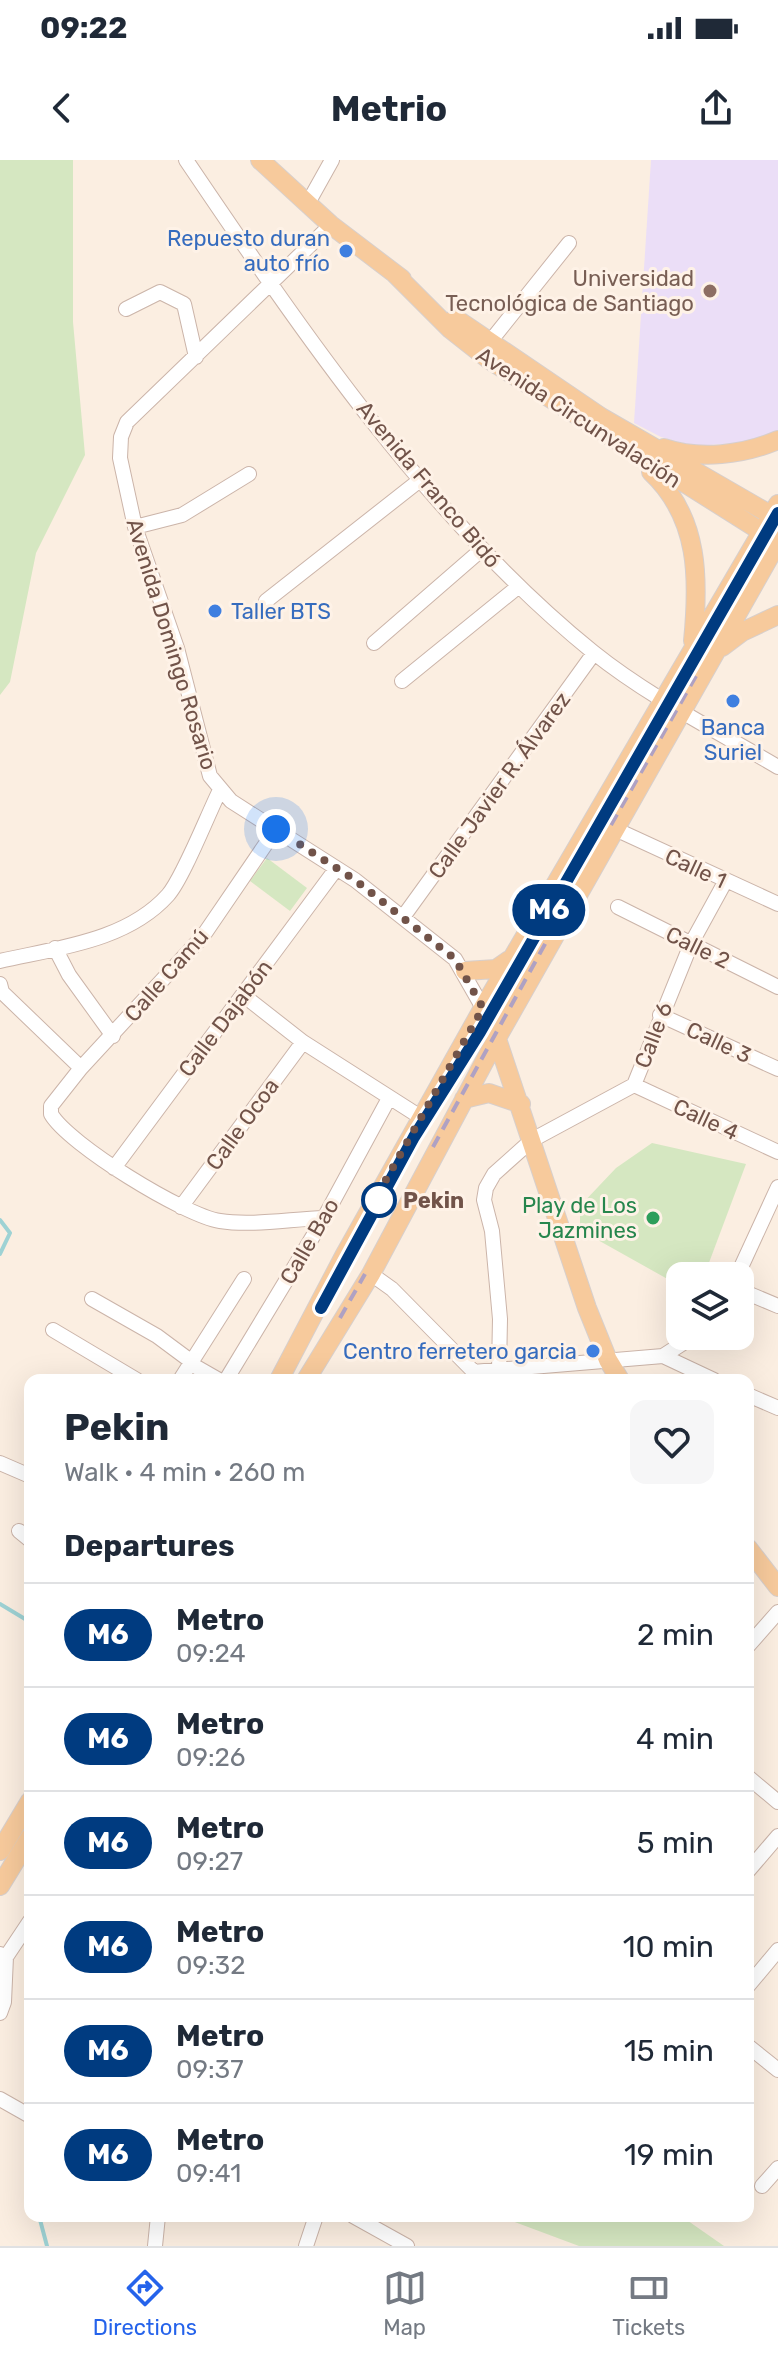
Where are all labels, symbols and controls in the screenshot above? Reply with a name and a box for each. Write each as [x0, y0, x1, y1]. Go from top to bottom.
text: 09:22 [40, 10, 127, 46]
icon: back [40, 86, 84, 130]
icon: share [694, 86, 738, 130]
text: Metrio [331, 87, 447, 130]
place label: Repuesto duran auto frío [167, 225, 330, 277]
marker: Repuesto duran auto frío [337, 242, 355, 260]
place label: Universidad Tecnológica de Santiago [445, 265, 694, 317]
marker: Universidad Tecnológica de Santiago [701, 282, 719, 300]
street label: Avenida Circunvalación [471, 341, 686, 494]
street label: Avenida Franco Bidó [351, 395, 506, 573]
street label: Avenida Domingo Rosario [120, 515, 223, 773]
place label: Taller BTS [231, 598, 331, 625]
marker: Taller BTS [206, 602, 224, 620]
street label: Calle Javier R. Álvarez [423, 687, 576, 884]
marker: Banca Suriel [724, 692, 742, 710]
place label: Banca Suriel [701, 714, 765, 766]
your location [256, 809, 296, 849]
street label: Calle 1 [661, 843, 731, 894]
line badge: M6 [513, 884, 585, 936]
text: M6 [528, 893, 570, 926]
street label: Calle 2 [661, 920, 734, 975]
street label: Calle Camú [119, 923, 214, 1028]
street label: Calle Dajabón [173, 954, 278, 1082]
street label: Calle 6 [629, 998, 678, 1072]
street label: Calle 3 [682, 1016, 755, 1069]
street label: Calle Ocoa [200, 1073, 285, 1176]
street label: Calle 4 [669, 1093, 743, 1146]
marker: Pekin [362, 1183, 396, 1217]
place label: Pekin [403, 1187, 464, 1214]
place label: Play de Los Jazmines [522, 1192, 637, 1244]
street label: Calle Bao [274, 1194, 345, 1289]
marker: Play de Los Jazmines [644, 1209, 662, 1227]
map controls [666, 1262, 754, 1350]
button: layers [666, 1262, 754, 1350]
place label: Centro ferretero garcia [343, 1338, 577, 1365]
marker: Centro ferretero garcia [584, 1342, 602, 1360]
button: heart [630, 1400, 714, 1484]
text: Pekin [64, 1404, 170, 1450]
text: Walk · 4 min · 260 m [64, 1457, 305, 1488]
text: Departures [64, 1528, 235, 1564]
text: Metro [176, 1602, 264, 1638]
text: 2 min [637, 1617, 714, 1653]
text: M6 [87, 1618, 129, 1651]
text: 09:24 [176, 1638, 246, 1669]
text: Metro [176, 1706, 264, 1742]
text: 4 min [636, 1721, 714, 1757]
text: M6 [87, 1722, 129, 1755]
text: 09:26 [176, 1742, 246, 1773]
text: Metro [176, 1810, 264, 1846]
text: 5 min [637, 1825, 714, 1861]
text: M6 [87, 1826, 129, 1859]
text: 09:27 [176, 1846, 243, 1877]
text: Metro [176, 1914, 264, 1950]
text: 10 min [623, 1929, 714, 1965]
text: M6 [87, 1930, 129, 1963]
text: 09:32 [176, 1950, 245, 1981]
text: Metro [176, 2018, 264, 2054]
text: 15 min [624, 2033, 714, 2069]
text: M6 [87, 2034, 129, 2067]
text: 09:37 [176, 2054, 244, 2085]
text: Metro [176, 2122, 264, 2158]
text: 19 min [624, 2137, 714, 2173]
text: M6 [87, 2138, 129, 2171]
text: 09:41 [176, 2158, 241, 2189]
tab: Directions [93, 2266, 197, 2341]
tab: Map [383, 2266, 427, 2341]
tab: Tickets [612, 2266, 685, 2341]

